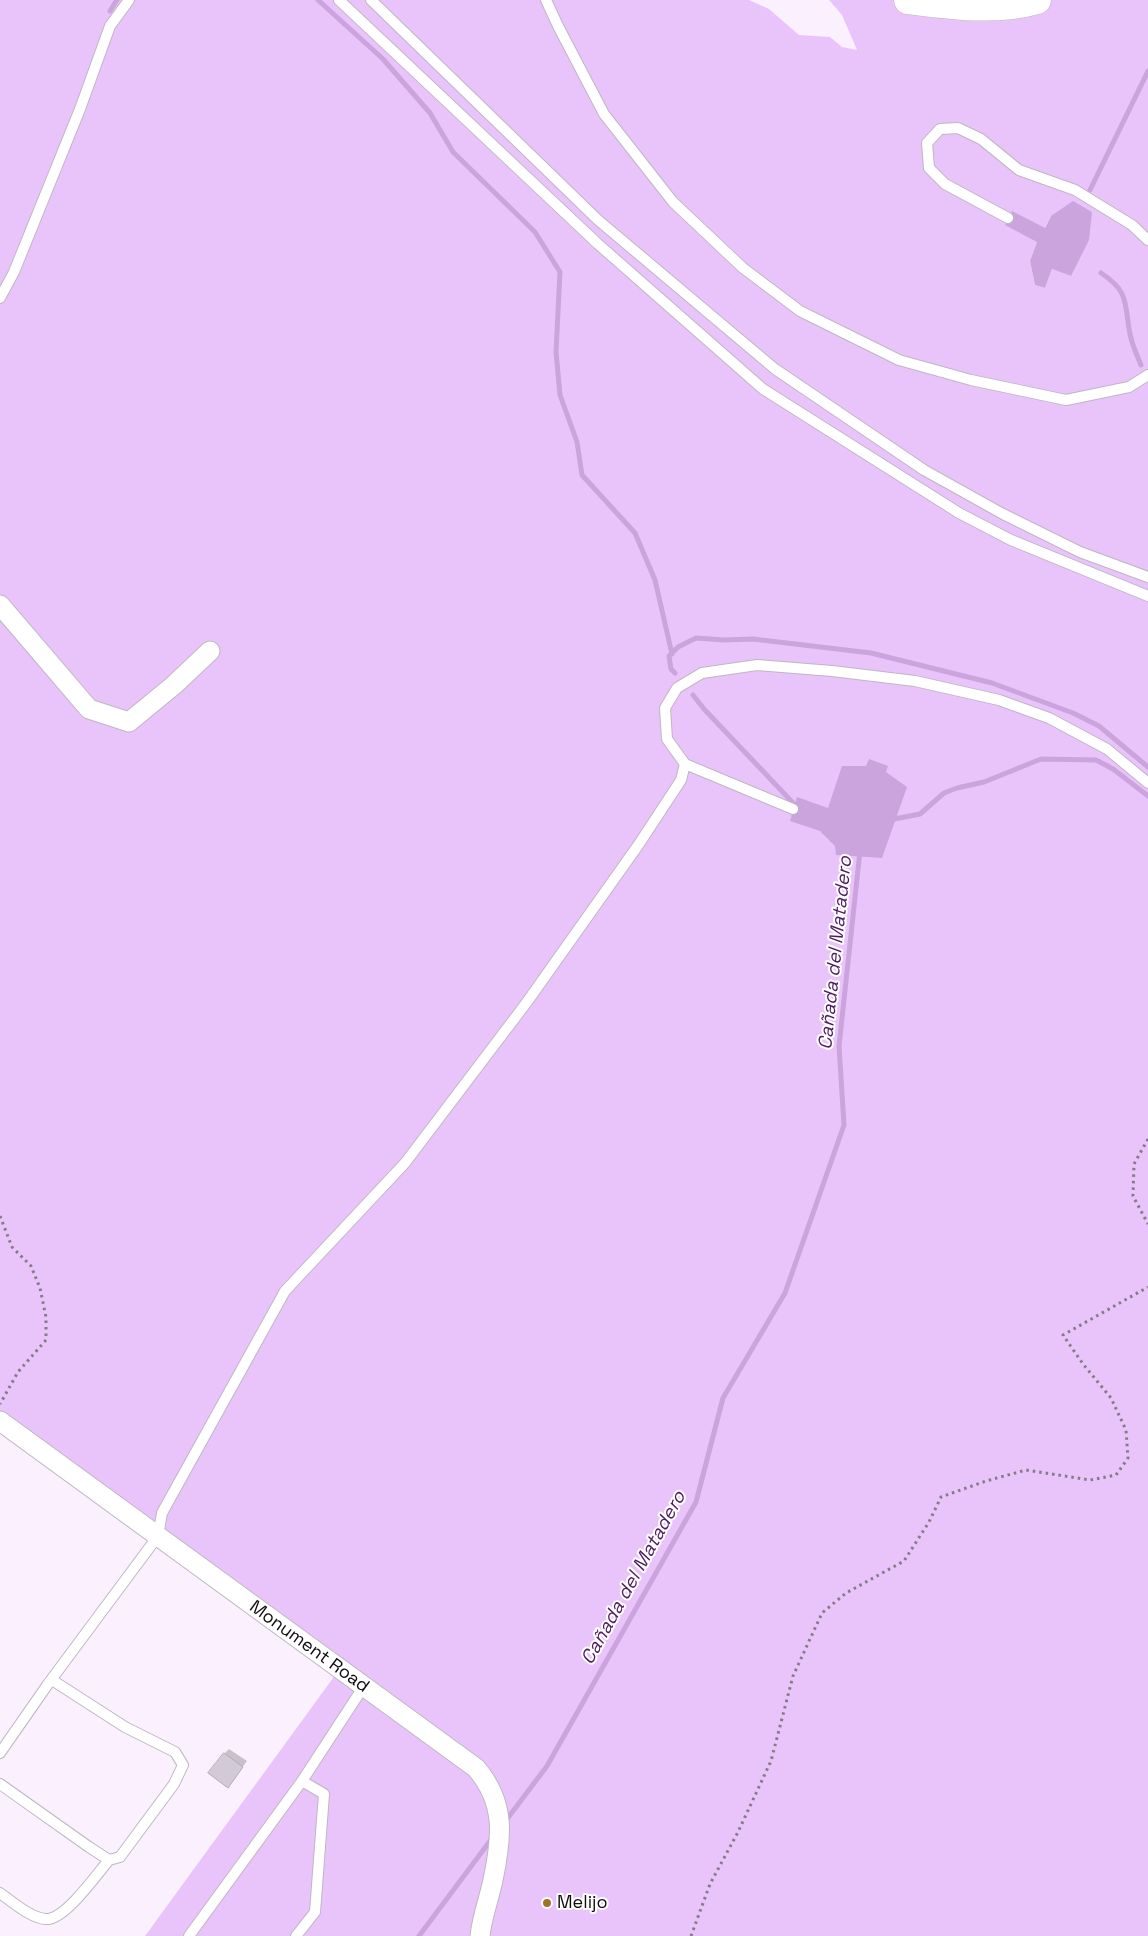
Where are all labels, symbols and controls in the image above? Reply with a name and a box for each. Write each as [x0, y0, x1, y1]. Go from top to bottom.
water label: Cañada del Matadero [814, 855, 858, 1051]
water label: Cañada del Matadero [577, 1487, 691, 1669]
street label: Monument Road [245, 1596, 373, 1698]
place label: Melijo [557, 1892, 608, 1914]
marker: Melijo [541, 1897, 553, 1909]

